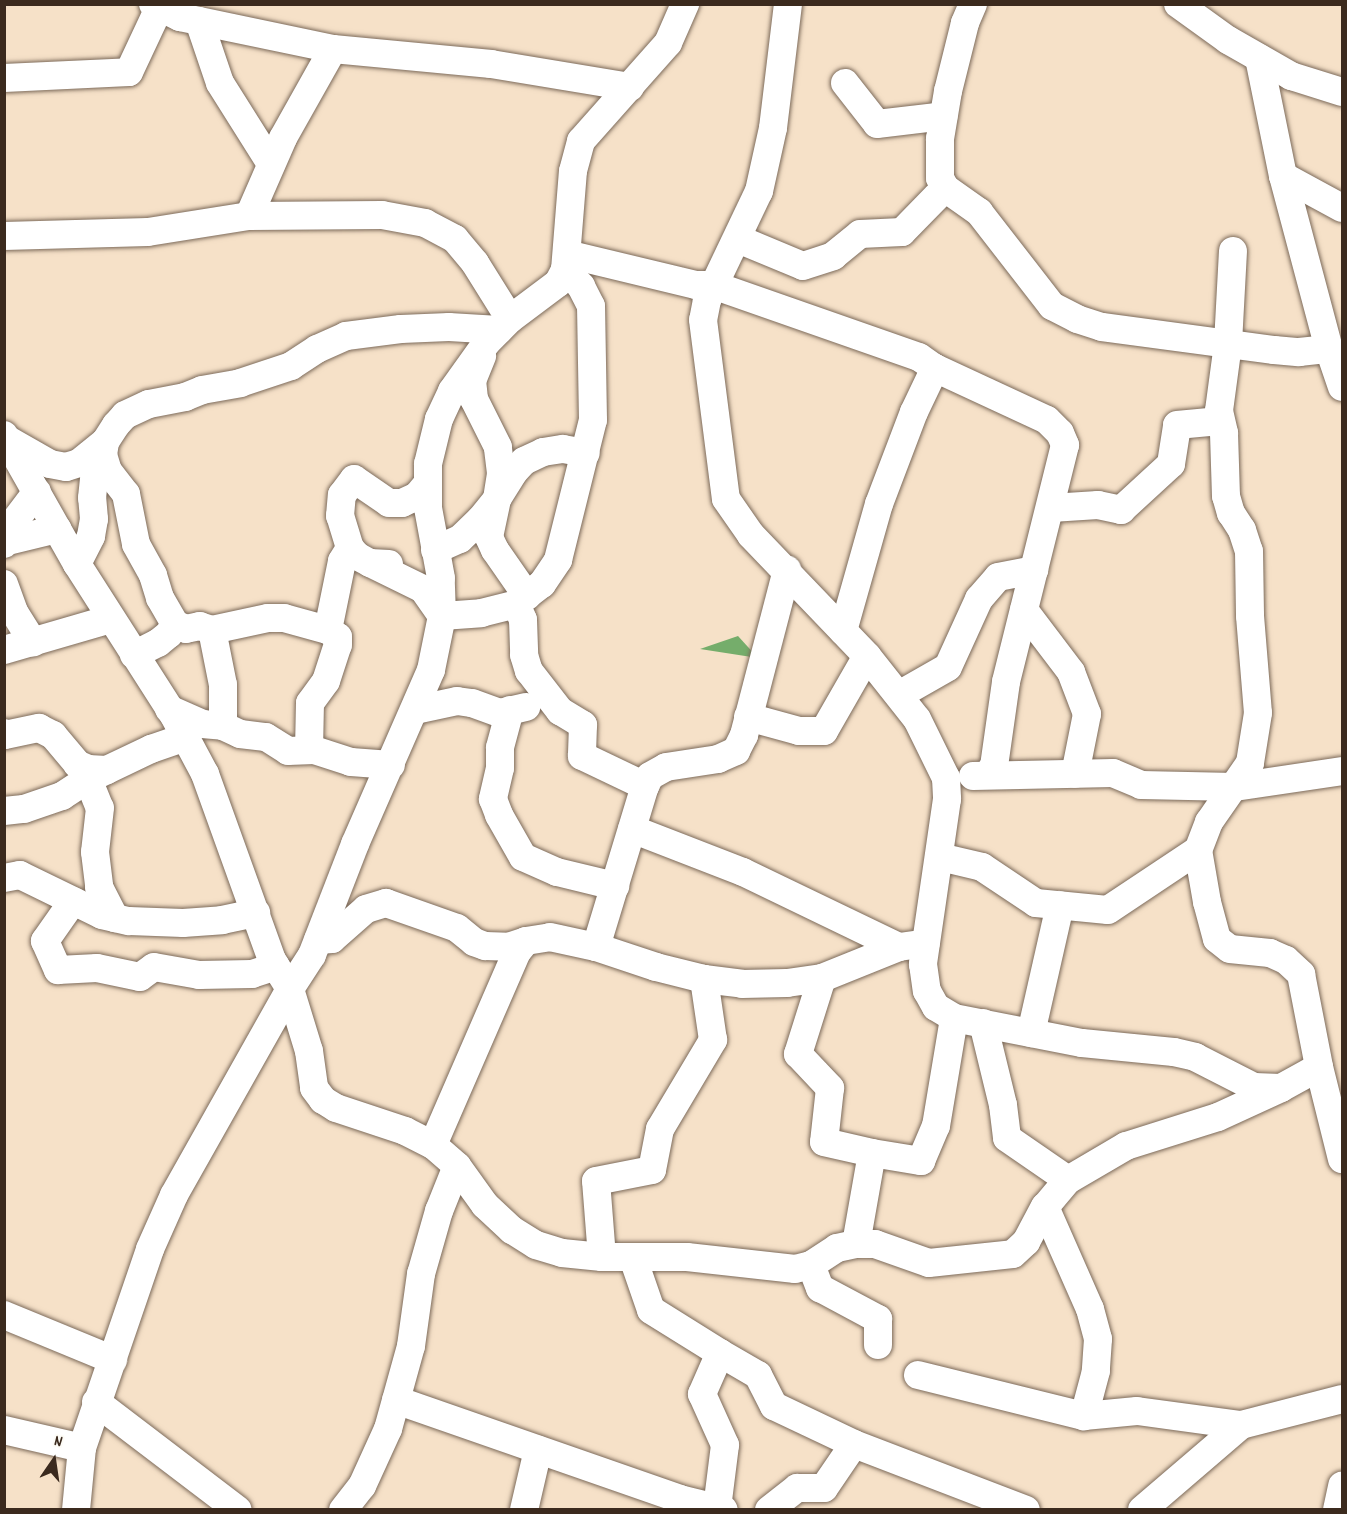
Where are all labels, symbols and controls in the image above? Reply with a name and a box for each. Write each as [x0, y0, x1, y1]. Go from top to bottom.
north arrow [24, 1430, 84, 1490]
text: N [52, 1430, 65, 1454]

